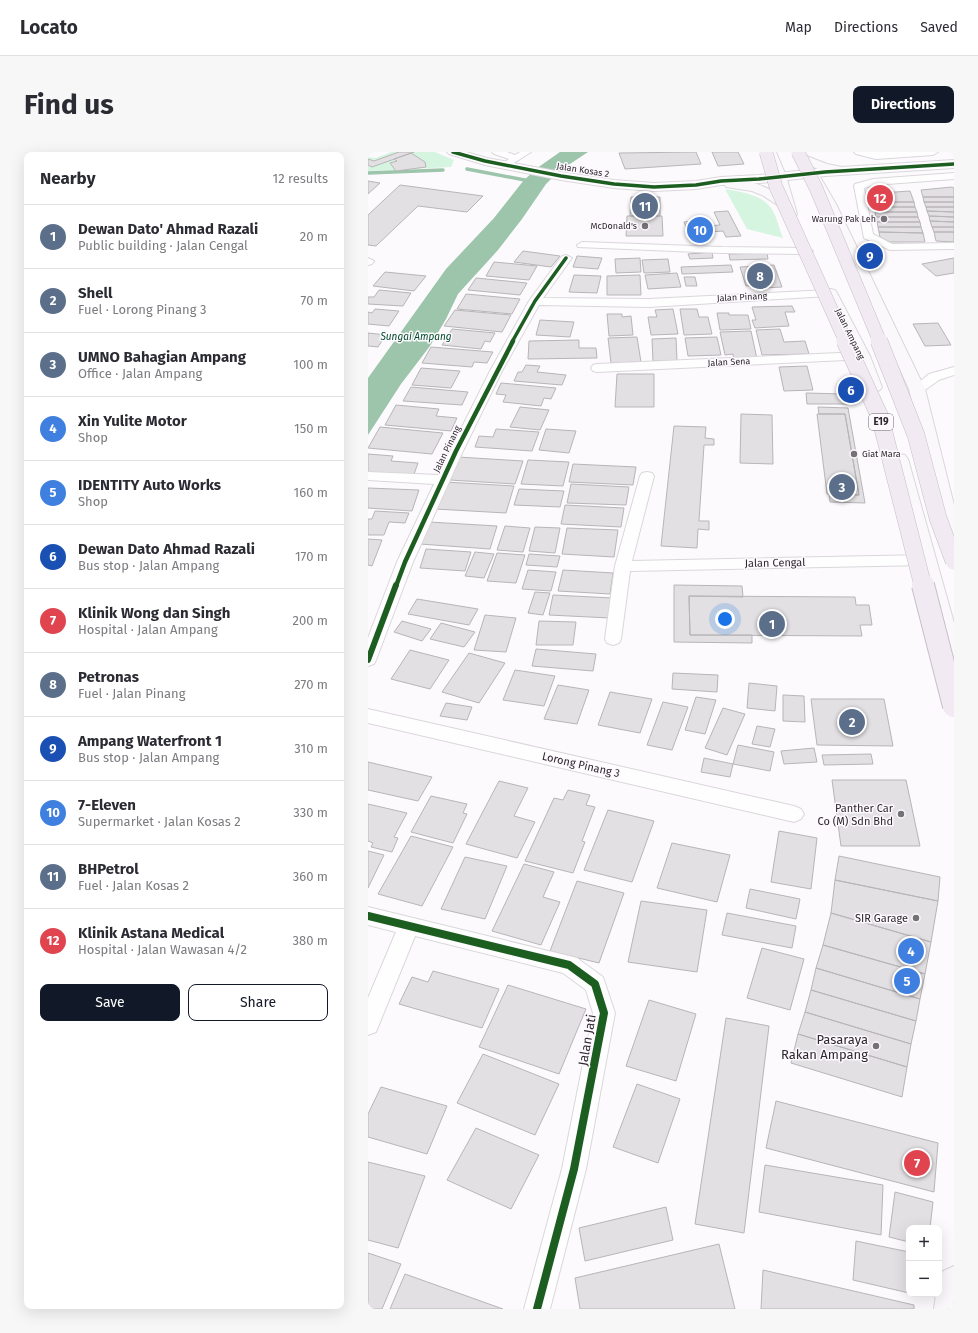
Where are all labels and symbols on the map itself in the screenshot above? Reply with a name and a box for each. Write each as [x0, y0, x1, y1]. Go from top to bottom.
street label: Jalan Kosas 2 [556, 161, 610, 179]
pin: 12 [867, 183, 893, 213]
pin: 11 [632, 191, 658, 221]
place label: Warung Pak Leh [812, 214, 876, 224]
marker: Warung Pak Leh [879, 214, 889, 224]
pin: 10 [687, 215, 713, 245]
place label: McDonald's [591, 221, 637, 231]
marker: McDonald's [640, 221, 650, 231]
pin: 9 [857, 241, 883, 271]
pin: 8 [747, 261, 773, 291]
street label: Jalan Pinang [716, 291, 768, 303]
street label: Jalan Ampang [833, 307, 867, 361]
water label: Sungai Ampang [379, 331, 452, 343]
street label: Jalan Sena [707, 356, 751, 368]
pin: 6 [838, 375, 864, 405]
road number: E19 [869, 414, 893, 430]
street label: Jalan Pinang [431, 424, 463, 474]
marker: Giat Mara [849, 449, 859, 459]
place label: Giat Mara [862, 449, 901, 459]
pin: 3 [829, 472, 855, 502]
street label: Jalan Cengal [745, 556, 805, 570]
your location [715, 609, 735, 629]
pin: 1 [759, 609, 785, 639]
pin: 2 [839, 707, 865, 737]
street label: Lorong Pinang 3 [541, 750, 621, 780]
place label: Panther Car Co (M) Sdn Bhd [817, 802, 894, 828]
marker: Panther Car Co (M) Sdn Bhd [896, 809, 906, 819]
place label: SIR Garage [855, 912, 908, 925]
marker: SIR Garage [911, 913, 921, 923]
pin: 4 [898, 936, 924, 966]
pin: 5 [894, 966, 920, 996]
street label: Jalan Jati [575, 1013, 599, 1067]
place label: Pasaraya Rakan Ampang [781, 1032, 868, 1062]
marker: Pasaraya Rakan Ampang [871, 1041, 881, 1051]
pin: 7 [904, 1148, 930, 1178]

